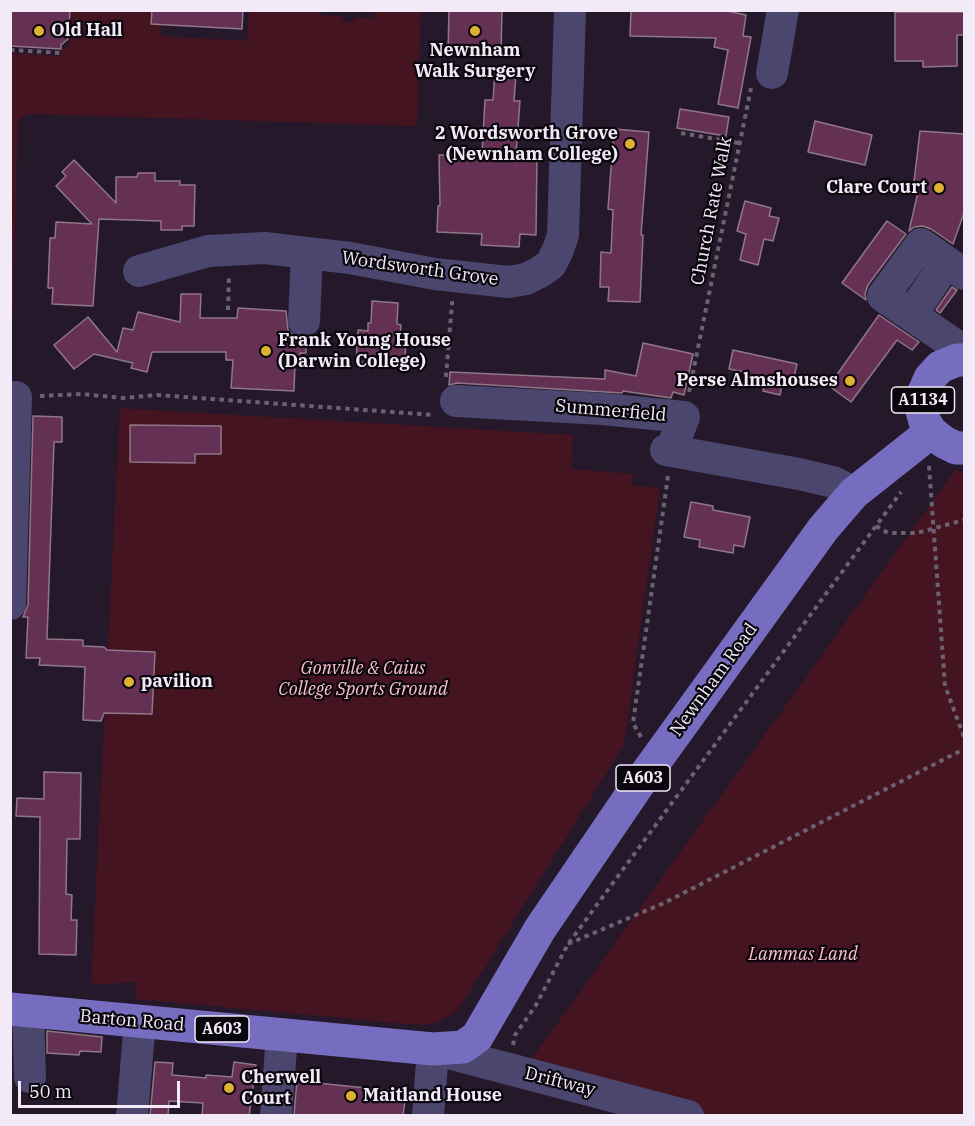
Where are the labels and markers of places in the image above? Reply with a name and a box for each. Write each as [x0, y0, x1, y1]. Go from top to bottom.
place label: Old Hall [51, 20, 123, 42]
marker: Old Hall [32, 24, 46, 38]
marker: Newnham Walk Surgery [468, 24, 482, 38]
place label: Newnham Walk Surgery [415, 40, 535, 82]
place label: 2 Wordsworth Grove (Newnham College) [435, 123, 618, 166]
marker: 2 Wordsworth Grove (Newnham College) [623, 137, 637, 151]
place label: Clare Court [826, 177, 927, 199]
marker: Clare Court [932, 181, 946, 195]
place label: Frank Young House (Darwin College) [278, 330, 451, 372]
marker: Frank Young House (Darwin College) [259, 344, 273, 358]
place label: Perse Almshouses [676, 370, 838, 392]
marker: Perse Almshouses [843, 374, 857, 388]
place label: pavilion [141, 671, 213, 693]
marker: pavilion [122, 675, 136, 689]
place label: Cherwell Court [241, 1067, 321, 1110]
marker: Cherwell Court [222, 1081, 236, 1095]
place label: Maitland House [363, 1085, 502, 1107]
marker: Maitland House [344, 1089, 358, 1103]

